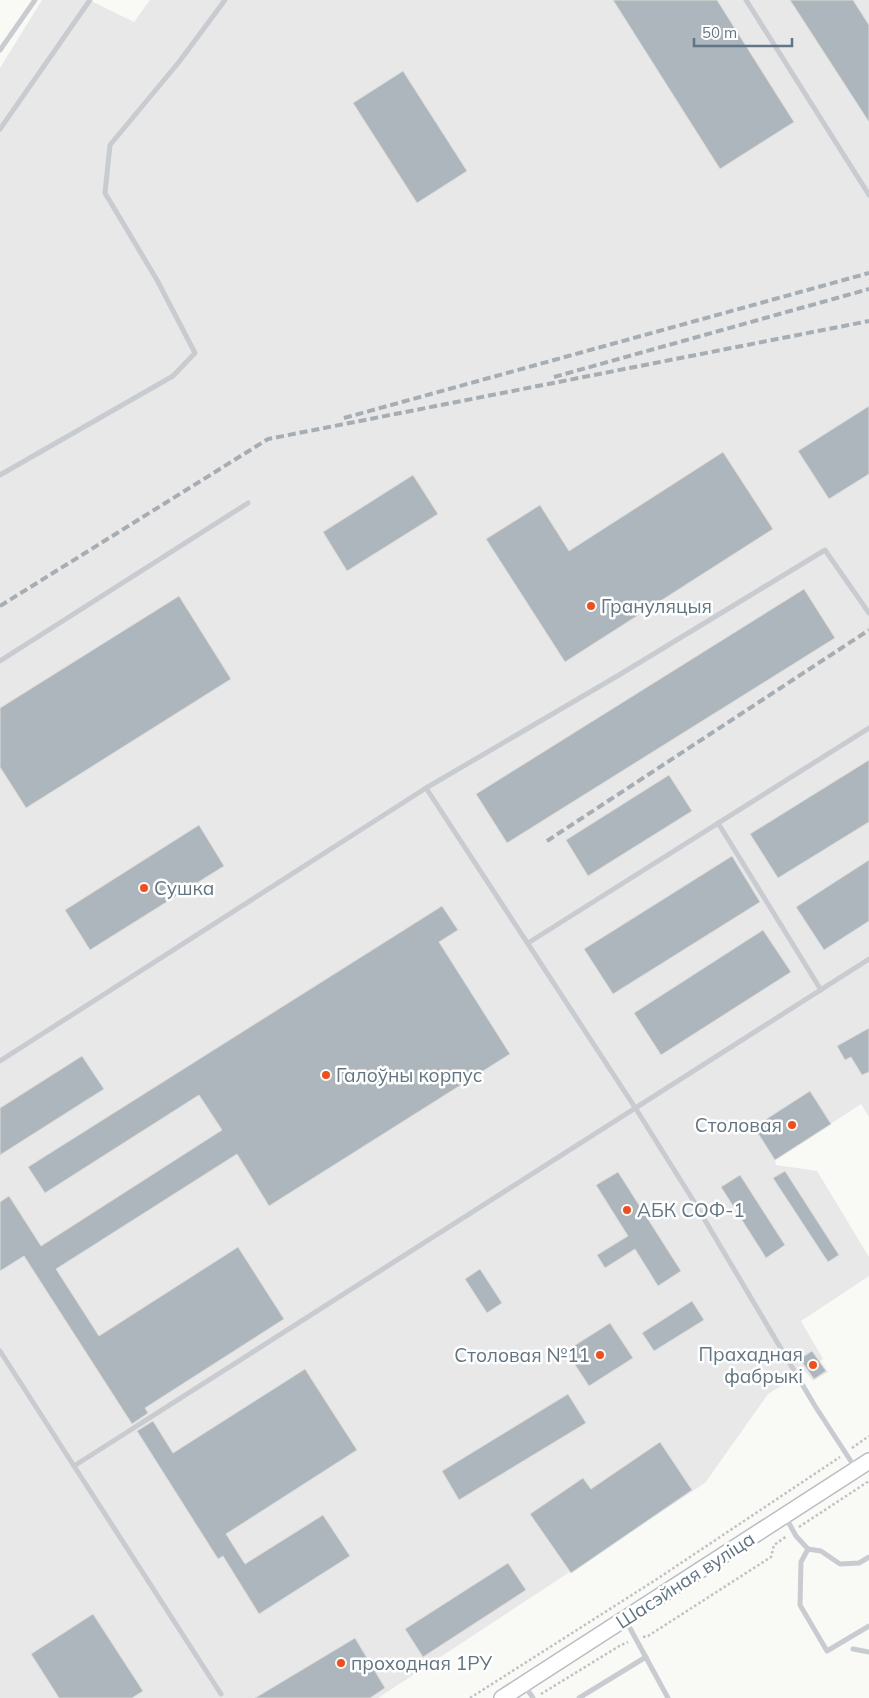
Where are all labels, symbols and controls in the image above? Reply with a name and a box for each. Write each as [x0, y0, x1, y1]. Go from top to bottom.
scale bar [694, 15, 792, 47]
text: 50 m [702, 23, 737, 42]
place label: Грануляцыя [601, 594, 712, 618]
marker: Грануляцыя [585, 600, 597, 612]
place label: Сушка [154, 876, 214, 900]
marker: Сушка [138, 882, 150, 894]
place label: Галоўны корпус [336, 1063, 482, 1087]
marker: Галоўны корпус [320, 1069, 332, 1081]
place label: Столовая [695, 1113, 782, 1137]
marker: Столовая [786, 1119, 798, 1131]
place label: АБК СОФ-1 [637, 1198, 745, 1222]
marker: АБК СОФ-1 [621, 1204, 633, 1216]
place label: Прахадная фабрыкі [699, 1342, 803, 1388]
place label: Столовая №11 [454, 1343, 590, 1367]
marker: Столовая №11 [594, 1349, 606, 1361]
marker: Прахадная фабрыкі [807, 1359, 819, 1371]
street label: Шасэйная вуліца [611, 1526, 759, 1634]
place label: проходная 1РУ [351, 1651, 493, 1675]
marker: проходная 1РУ [335, 1657, 347, 1669]

